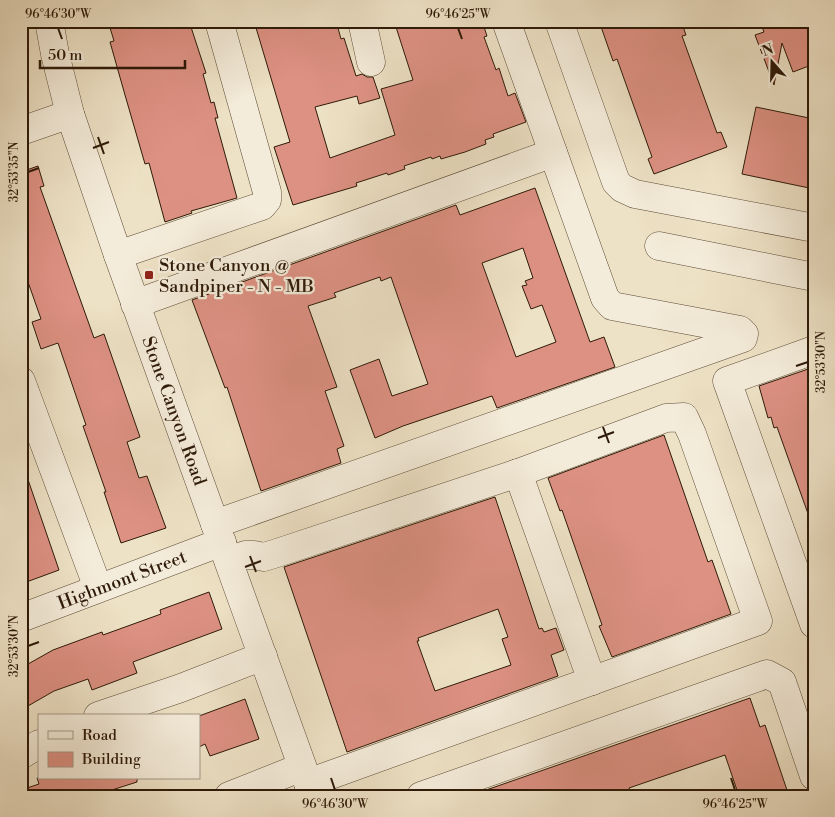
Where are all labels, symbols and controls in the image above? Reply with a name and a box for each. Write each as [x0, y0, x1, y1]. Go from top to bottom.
text: 96°46'30"W [25, 7, 92, 22]
text: 96°46'25"W [425, 7, 492, 22]
scale bar [40, 38, 185, 70]
north arrow [748, 38, 798, 88]
text: N [760, 40, 776, 61]
text: 50 m [48, 46, 82, 65]
text: 32°53'35"N [7, 142, 22, 202]
place label: Stone Canyon @ Sandpiper - N - MB [159, 254, 314, 298]
marker: Stone Canyon @ Sandpiper - N - MB [143, 269, 155, 281]
text: 32°53'30"N [814, 331, 829, 393]
street label: Stone Canyon Road [137, 333, 212, 489]
street label: Highmont Street [54, 545, 190, 615]
text: 32°53'30"N [7, 615, 22, 677]
legend [38, 714, 200, 780]
text: Road [82, 726, 117, 745]
text: Building [81, 750, 141, 769]
text: 96°46'30"W [302, 797, 369, 812]
text: 96°46'25"W [702, 797, 769, 812]

